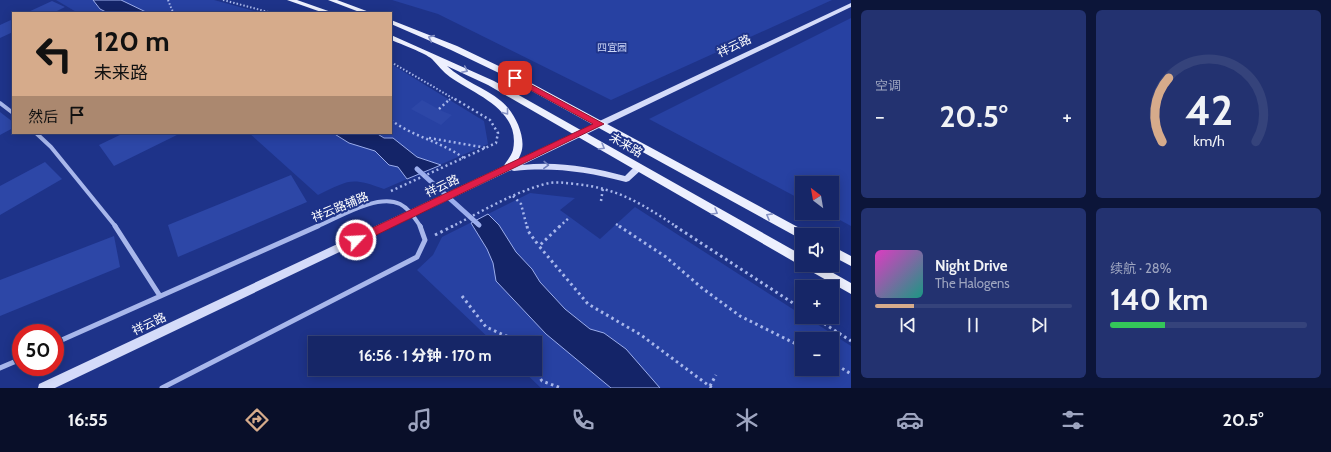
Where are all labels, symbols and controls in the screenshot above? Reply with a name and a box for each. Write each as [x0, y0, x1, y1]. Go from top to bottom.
text: 120 m [94, 24, 170, 58]
icon: left [28, 28, 80, 80]
street label: 祥云路 [714, 31, 753, 60]
one-way arrow [428, 35, 436, 43]
park label: 四宜园 [597, 41, 627, 54]
pin [498, 61, 532, 95]
text: 未来路 [94, 62, 148, 84]
one-way arrow [461, 65, 468, 73]
icon: arrive [504, 67, 526, 89]
text: 空调 [875, 77, 901, 93]
text: 42 [1185, 85, 1232, 135]
text: 20.5° [939, 98, 1008, 135]
text: − [875, 103, 885, 130]
text: + [1062, 103, 1072, 130]
icon: arrive [66, 104, 88, 126]
text: 然后 [28, 108, 58, 126]
one-way arrow [501, 108, 508, 115]
street label: 未来路 [607, 129, 646, 160]
text: km/h [1193, 132, 1224, 150]
one-way arrow [598, 143, 605, 150]
one-way arrow [543, 161, 549, 170]
street label: 祥云路 [422, 171, 461, 200]
north arrow [795, 176, 839, 220]
map controls [795, 176, 839, 376]
street label: 祥云路辅路 [309, 188, 370, 225]
one-way arrow [711, 207, 718, 214]
one-way arrow [766, 214, 773, 221]
position arrow [335, 219, 377, 261]
button: sound [795, 228, 839, 272]
text: Night Drive [935, 257, 1008, 275]
text: 续航 · 28% [1110, 260, 1171, 276]
text: The Halogens [935, 275, 1010, 291]
button: + [795, 280, 839, 324]
text: 140 km [1110, 281, 1208, 318]
street label: 祥云路 [129, 309, 168, 338]
icon: previous [897, 314, 919, 336]
icon: pause [962, 314, 984, 336]
icon: next [1028, 314, 1050, 336]
speed limit sign: 50 [12, 324, 64, 376]
button: − [795, 332, 839, 376]
text: 16:56 · 1 分钟 · 170 m [358, 347, 492, 365]
icon: directions [243, 406, 271, 434]
icon: music [406, 406, 434, 434]
icon: phone [569, 406, 597, 434]
icon: climate [733, 406, 761, 434]
icon: car [896, 406, 924, 434]
icon: filters [1059, 406, 1087, 434]
text: 16:55 [68, 409, 108, 431]
text: 20.5° [1222, 409, 1263, 431]

